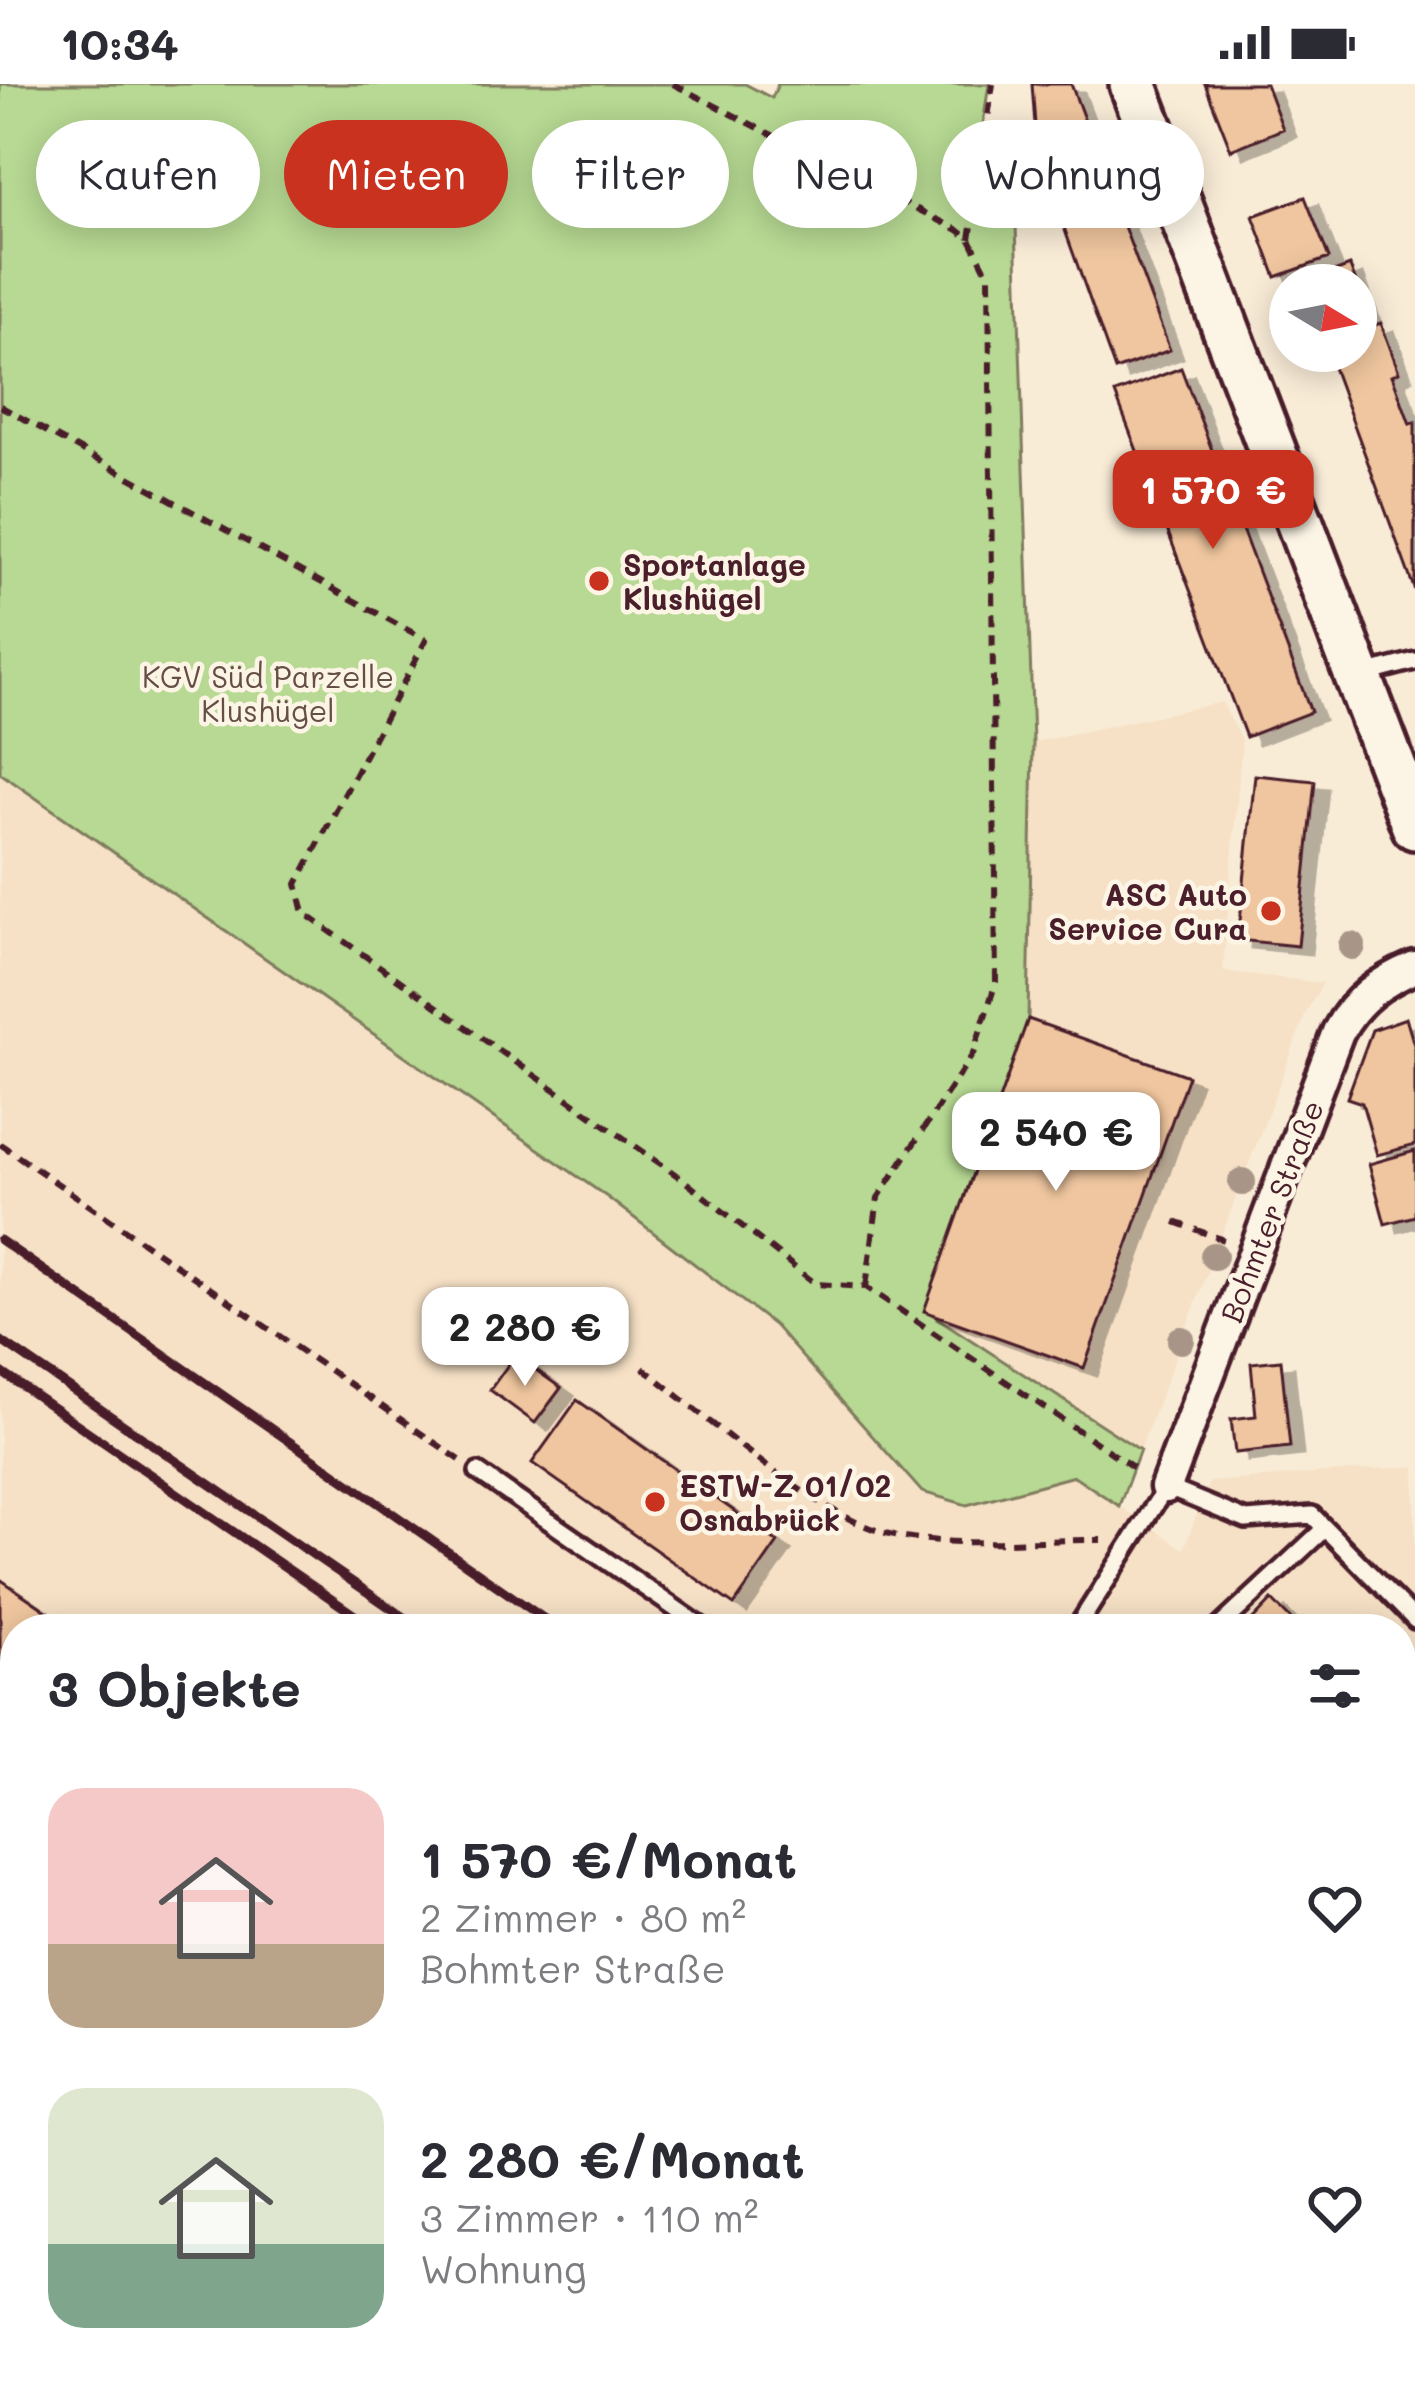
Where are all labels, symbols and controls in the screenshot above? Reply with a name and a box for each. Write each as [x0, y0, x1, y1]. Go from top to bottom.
text: 10:34 [60, 13, 179, 71]
chip: Kaufen [36, 120, 260, 228]
chip: Mieten [284, 120, 508, 228]
chip: Filter [532, 120, 729, 228]
chip: Neu [753, 120, 917, 228]
chip: Wohnung [941, 120, 1204, 228]
north arrow [1269, 264, 1377, 372]
map controls [1269, 264, 1377, 372]
pin: 1 570 € [1102, 450, 1324, 552]
text: 1 570 € [1140, 463, 1286, 514]
place label: Sportanlage Klushügel [623, 544, 806, 618]
marker: Sportanlage Klushügel [586, 568, 612, 594]
park label: KGV Süd Parzelle Klushügel [142, 656, 394, 730]
place label: ASC Auto Service Cura [1048, 874, 1247, 948]
marker: ASC Auto Service Cura [1258, 898, 1284, 924]
pin: 2 540 € [945, 1092, 1167, 1194]
street label: Bohmter Straße [1210, 1094, 1332, 1328]
text: 2 540 € [979, 1105, 1133, 1156]
pin: 2 280 € [414, 1287, 636, 1389]
text: 2 280 € [449, 1300, 601, 1351]
place label: ESTW-Z 01/02 Osnabrück [679, 1465, 891, 1539]
marker: ESTW-Z 01/02 Osnabrück [642, 1489, 668, 1515]
text: 3 Objekte [48, 1653, 301, 1720]
icon: filters [1302, 1653, 1368, 1719]
text: 1 570 €/Monat [420, 1824, 797, 1891]
icon: home [144, 1836, 288, 1980]
icon: heart [1302, 1875, 1368, 1941]
text: 2 Zimmer · 80 m² [420, 1891, 746, 1942]
text: Bohmter Straße [420, 1942, 726, 1993]
text: 2 280 €/Monat [420, 2124, 805, 2191]
icon: home [144, 2136, 288, 2280]
icon: heart [1302, 2175, 1368, 2241]
text: 3 Zimmer · 110 m² [420, 2191, 759, 2242]
text: Wohnung [420, 2242, 587, 2293]

